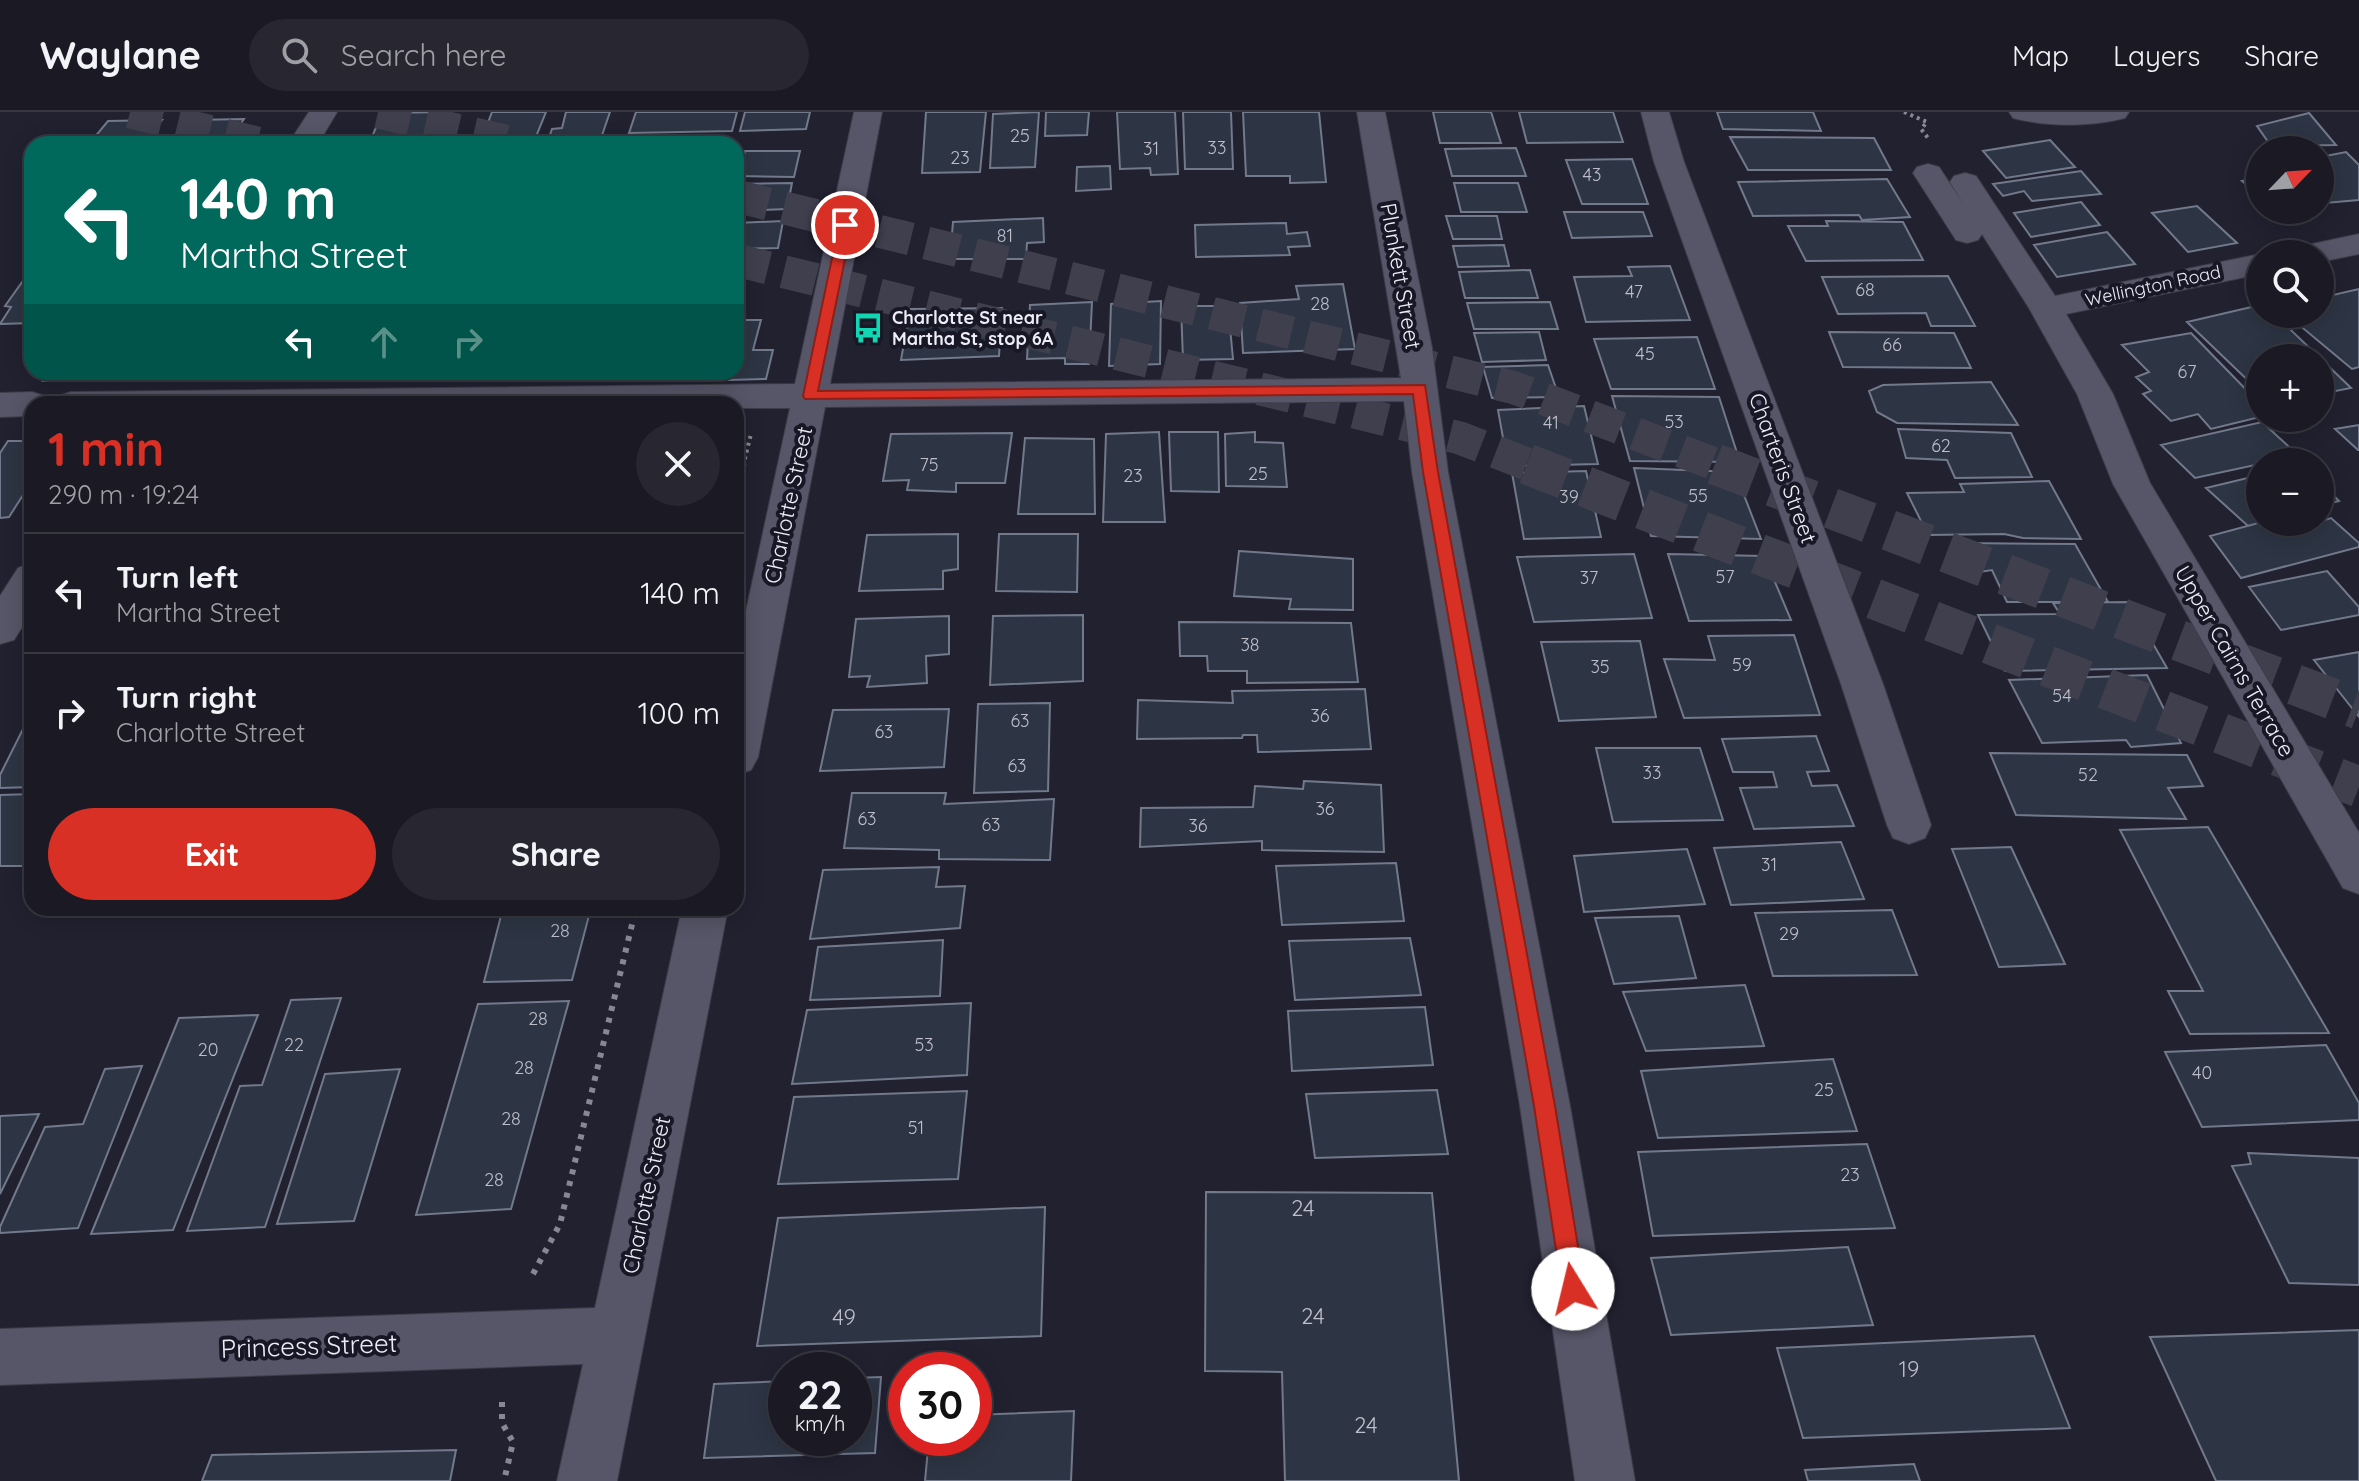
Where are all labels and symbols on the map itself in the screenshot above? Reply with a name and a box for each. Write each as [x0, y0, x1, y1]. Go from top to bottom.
house number: 25 [1010, 124, 1030, 147]
house number: 33 [1208, 136, 1226, 159]
north arrow [2246, 136, 2334, 224]
house number: 31 [1143, 137, 1159, 160]
house number: 23 [950, 146, 970, 169]
house number: 43 [1583, 163, 1601, 186]
pin [811, 191, 879, 259]
street label: Plunkett Street [1374, 201, 1428, 351]
house number: 81 [997, 224, 1013, 247]
street label: Wellington Road [2083, 260, 2223, 311]
house number: 68 [1855, 278, 1875, 301]
house number: 47 [1625, 280, 1643, 303]
house number: 28 [1310, 292, 1330, 315]
place label: Charlotte St near Martha St, stop 6A [892, 306, 1054, 350]
bus stop icon: Charlotte St near Martha St, stop 6A [851, 311, 885, 345]
house number: 66 [1882, 333, 1902, 356]
house number: 45 [1635, 342, 1655, 365]
house number: 67 [2178, 360, 2196, 383]
street label: Charteris Street [1743, 389, 1823, 547]
house number: 53 [1664, 410, 1684, 433]
house number: 41 [1543, 411, 1559, 434]
street label: Charlotte Street [758, 424, 818, 586]
house number: 62 [1931, 434, 1951, 457]
house number: 75 [919, 453, 939, 476]
house number: 25 [1248, 462, 1268, 485]
house number: 23 [1123, 464, 1143, 487]
house number: 55 [1688, 484, 1708, 507]
house number: 39 [1559, 485, 1579, 508]
street label: Upper Cairns Terrace [2169, 560, 2301, 762]
house number: 57 [1715, 565, 1735, 588]
house number: 37 [1580, 566, 1598, 589]
house number: 38 [1240, 633, 1260, 656]
house number: 59 [1732, 653, 1752, 676]
house number: 35 [1590, 655, 1610, 678]
house number: 54 [2052, 684, 2072, 707]
house number: 36 [1310, 704, 1330, 727]
house number: 63 [1010, 709, 1030, 732]
house number: 63 [874, 720, 894, 743]
house number: 63 [1007, 754, 1027, 777]
house number: 33 [1643, 761, 1661, 784]
house number: 52 [2078, 763, 2098, 786]
house number: 36 [1315, 797, 1335, 820]
house number: 63 [857, 807, 877, 830]
house number: 63 [981, 813, 1001, 836]
house number: 36 [1188, 814, 1208, 837]
house number: 31 [1761, 853, 1777, 876]
house number: 28 [550, 919, 570, 942]
house number: 29 [1779, 922, 1799, 945]
house number: 28 [528, 1007, 548, 1030]
house number: 22 [284, 1033, 304, 1056]
house number: 53 [914, 1033, 934, 1056]
house number: 20 [198, 1038, 218, 1061]
house number: 28 [514, 1056, 534, 1079]
house number: 40 [2192, 1061, 2212, 1084]
house number: 25 [1814, 1078, 1834, 1101]
house number: 28 [501, 1107, 521, 1130]
street label: Charlotte Street [616, 1114, 676, 1276]
house number: 51 [908, 1116, 924, 1139]
house number: 23 [1840, 1163, 1860, 1186]
house number: 28 [484, 1168, 504, 1191]
house number: 24 [1291, 1194, 1315, 1222]
position arrow [1531, 1247, 1615, 1331]
house number: 24 [1301, 1302, 1325, 1330]
house number: 49 [832, 1303, 856, 1331]
street label: Princess Street [220, 1326, 398, 1365]
speed limit sign: 30 [888, 1352, 992, 1456]
house number: 19 [1899, 1355, 1919, 1383]
house number: 24 [1354, 1411, 1378, 1439]

